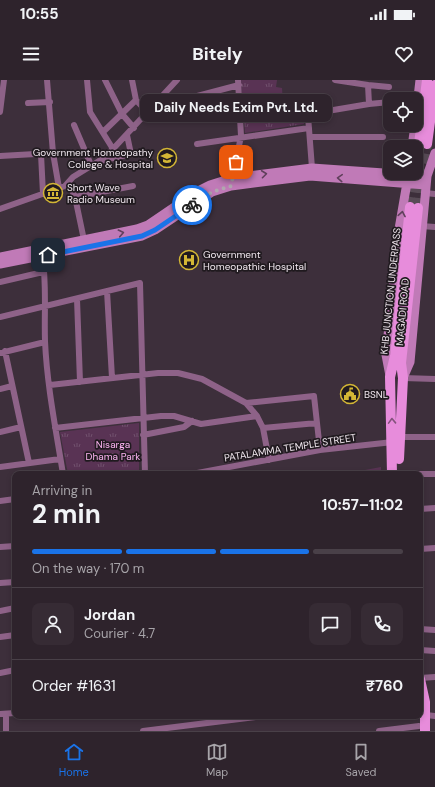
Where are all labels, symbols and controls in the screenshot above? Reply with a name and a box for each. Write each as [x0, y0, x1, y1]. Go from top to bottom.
text: 10:55 [20, 4, 59, 24]
text: Bitely [192, 42, 243, 66]
icon: menu [20, 43, 42, 65]
icon: heart [393, 43, 415, 65]
map controls [383, 92, 423, 180]
button: locate [383, 92, 423, 132]
callout: Daily Needs Exim Pvt. Ltd. [140, 94, 332, 122]
text: Daily Needs Exim Pvt. Ltd. [154, 99, 318, 116]
button: layers [383, 140, 423, 180]
pin [219, 145, 253, 179]
place label: Government Homeopathy College & Hospital [33, 146, 153, 171]
school or university icon: Government Homeopathy College & Hospital [156, 147, 178, 169]
icon: bag [225, 151, 247, 173]
one-way arrow [261, 170, 267, 179]
one-way arrow [337, 173, 343, 182]
place label: Short Wave Radio Museum [67, 181, 135, 206]
museum icon: Short Wave Radio Museum [42, 182, 64, 204]
courier [172, 185, 212, 225]
icon: bike [181, 194, 203, 216]
one-way arrow [397, 211, 405, 217]
street label: KHB JUNCTION UNDERPASS [377, 227, 404, 355]
one-way arrow [118, 229, 124, 237]
pin [31, 238, 65, 272]
icon: home [37, 244, 59, 266]
place label: Government Homeopathic Hospital [203, 248, 306, 273]
hospital icon: Government Homeopathic Hospital [178, 249, 200, 271]
street label: MAGADI ROAD [393, 278, 412, 346]
public building icon: BSNL [339, 383, 361, 405]
place label: BSNL [364, 388, 388, 401]
one-way arrow [387, 418, 396, 424]
street label: PATALAMMA TEMPLE STREET [223, 431, 357, 464]
park label: Nisarga Dhama Park [86, 438, 140, 463]
text: Arriving in [32, 482, 92, 499]
text: 10:57–11:02 [322, 495, 403, 515]
text: 2 min [32, 497, 101, 531]
text: On the way · 170 m [32, 560, 144, 577]
button: person [32, 603, 74, 645]
button: chat [309, 603, 351, 645]
button: phone [361, 603, 403, 645]
text: Jordan [84, 605, 135, 625]
text: Courier · 4.7 [84, 625, 155, 642]
text: Order #1631 [32, 676, 116, 696]
text: ₹760 [366, 676, 403, 696]
tab: Home [59, 741, 89, 779]
tab: Map [206, 741, 228, 779]
tab: Saved [345, 741, 376, 779]

